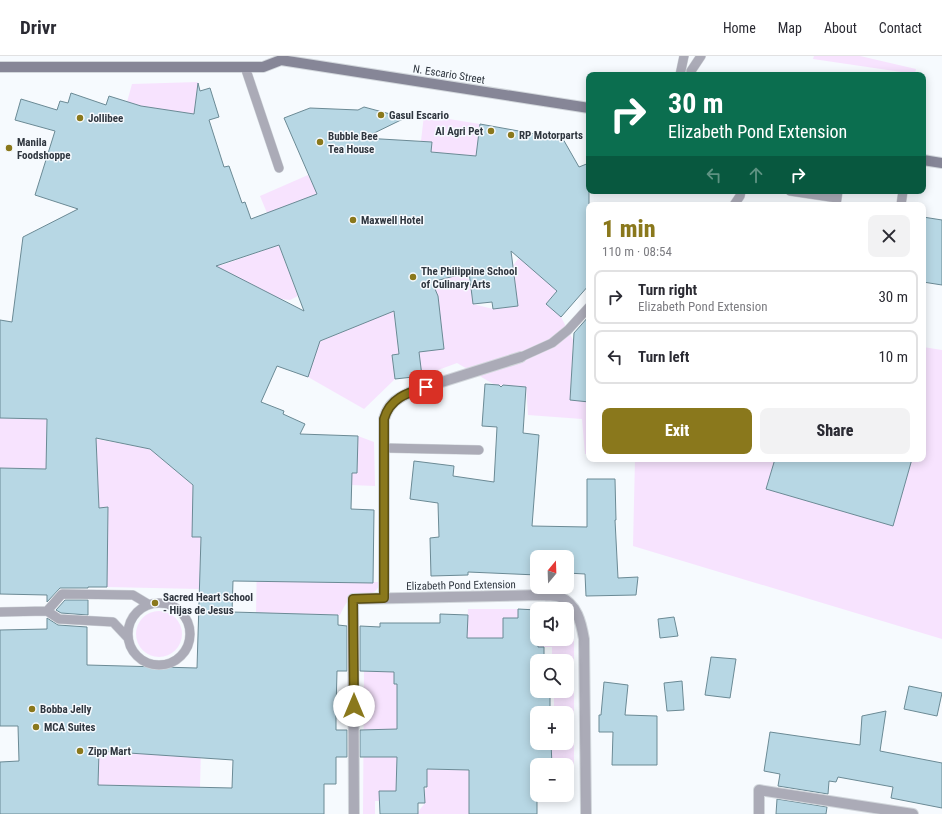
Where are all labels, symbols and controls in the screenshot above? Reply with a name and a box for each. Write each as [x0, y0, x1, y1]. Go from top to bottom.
text: Drivr [20, 16, 57, 39]
text: Home [723, 20, 756, 36]
text: Map [778, 20, 802, 36]
text: About [824, 20, 857, 36]
text: Contact [879, 20, 922, 36]
street label: N. Escario Street [412, 62, 486, 87]
text: 30 m [668, 87, 724, 120]
icon: right [602, 88, 654, 140]
place label: Gasul Escario [389, 109, 449, 122]
marker: Gasul Escario [376, 110, 386, 120]
place label: Jollibee [88, 112, 123, 125]
marker: Jollibee [75, 113, 85, 123]
text: Elizabeth Pond Extension [668, 121, 847, 142]
place label: Al Agri Pet [435, 125, 484, 138]
marker: Al Agri Pet [486, 126, 496, 136]
place label: RP Motorparts [519, 129, 583, 142]
place label: Bubble Bee Tea House [328, 130, 378, 156]
marker: RP Motorparts [506, 130, 516, 140]
place label: Manila Foodshoppe [17, 136, 71, 162]
marker: Bubble Bee Tea House [315, 137, 325, 147]
marker: Manila Foodshoppe [4, 143, 14, 153]
icon: left [703, 164, 725, 186]
icon: ahead [745, 164, 767, 186]
icon: right [787, 164, 809, 186]
place label: Maxwell Hotel [361, 214, 424, 227]
marker: Maxwell Hotel [348, 215, 358, 225]
text: 1 min [602, 215, 656, 243]
button: close [868, 215, 910, 257]
text: 110 m · 08:54 [602, 244, 672, 259]
place label: The Philippine School of Culinary Arts [421, 265, 517, 291]
marker: The Philippine School of Culinary Arts [408, 272, 418, 282]
text: Turn right [638, 281, 697, 299]
icon: right [604, 286, 626, 308]
text: 30 m [878, 288, 908, 306]
text: Elizabeth Pond Extension [638, 299, 768, 314]
icon: left [604, 346, 626, 368]
text: Turn left [638, 348, 689, 366]
text: 10 m [878, 348, 908, 366]
pin [409, 370, 443, 404]
icon: arrive [415, 376, 437, 398]
button: Exit [602, 408, 752, 454]
button: Share [760, 408, 910, 454]
north arrow [530, 550, 574, 594]
map controls [530, 550, 574, 802]
street label: Elizabeth Pond Extension [406, 578, 516, 593]
place label: Sacred Heart School - Hijas de Jesus [163, 591, 253, 617]
marker: Sacred Heart School - Hijas de Jesus [150, 598, 160, 608]
button: sound [530, 602, 574, 646]
button: search [530, 654, 574, 698]
position arrow [333, 685, 375, 727]
place label: Bobba Jelly [40, 703, 91, 716]
marker: Bobba Jelly [27, 704, 37, 714]
button: + [530, 706, 574, 750]
place label: MCA Suites [44, 721, 95, 734]
marker: MCA Suites [31, 722, 41, 732]
place label: Zipp Mart [88, 745, 131, 758]
marker: Zipp Mart [75, 746, 85, 756]
button: − [530, 758, 574, 802]

